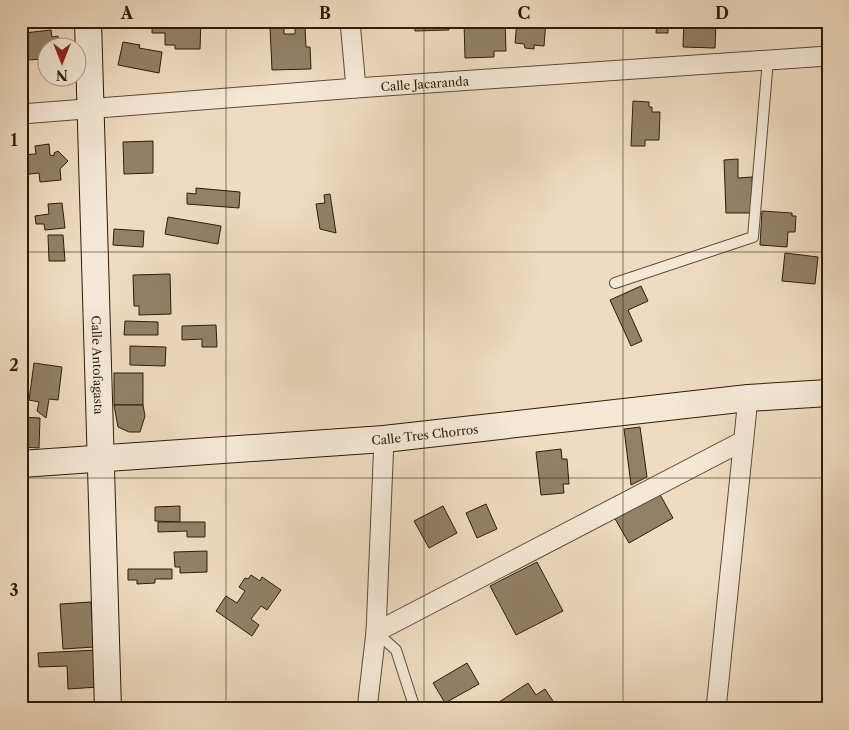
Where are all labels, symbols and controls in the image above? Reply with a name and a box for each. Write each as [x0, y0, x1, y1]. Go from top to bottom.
text: A [120, 3, 134, 23]
text: B [319, 3, 331, 23]
text: C [518, 3, 530, 23]
text: D [715, 3, 729, 23]
north arrow [38, 38, 88, 88]
text: N [56, 66, 68, 84]
street label: Calle Jacaranda [380, 73, 470, 94]
text: 1 [10, 130, 18, 150]
street label: Calle Antofagasta [89, 315, 107, 415]
text: 2 [9, 355, 19, 375]
street label: Calle Tres Chorros [371, 421, 479, 447]
text: 3 [9, 580, 19, 600]

